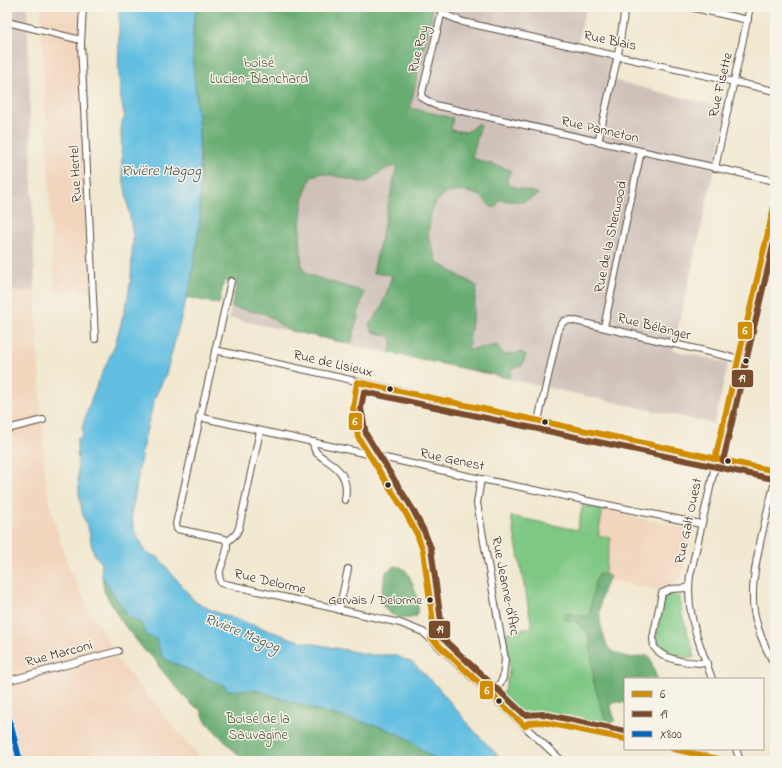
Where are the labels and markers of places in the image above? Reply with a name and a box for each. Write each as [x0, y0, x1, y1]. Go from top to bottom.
unlabelled marker [741, 356, 751, 366]
unlabelled marker [385, 384, 395, 394]
unlabelled marker [540, 417, 550, 427]
unlabelled marker [723, 456, 733, 466]
unlabelled marker [383, 480, 393, 490]
place label: Gervais / Delorme [328, 591, 422, 610]
marker: Gervais / Delorme [425, 595, 435, 605]
unlabelled marker [494, 696, 504, 706]

